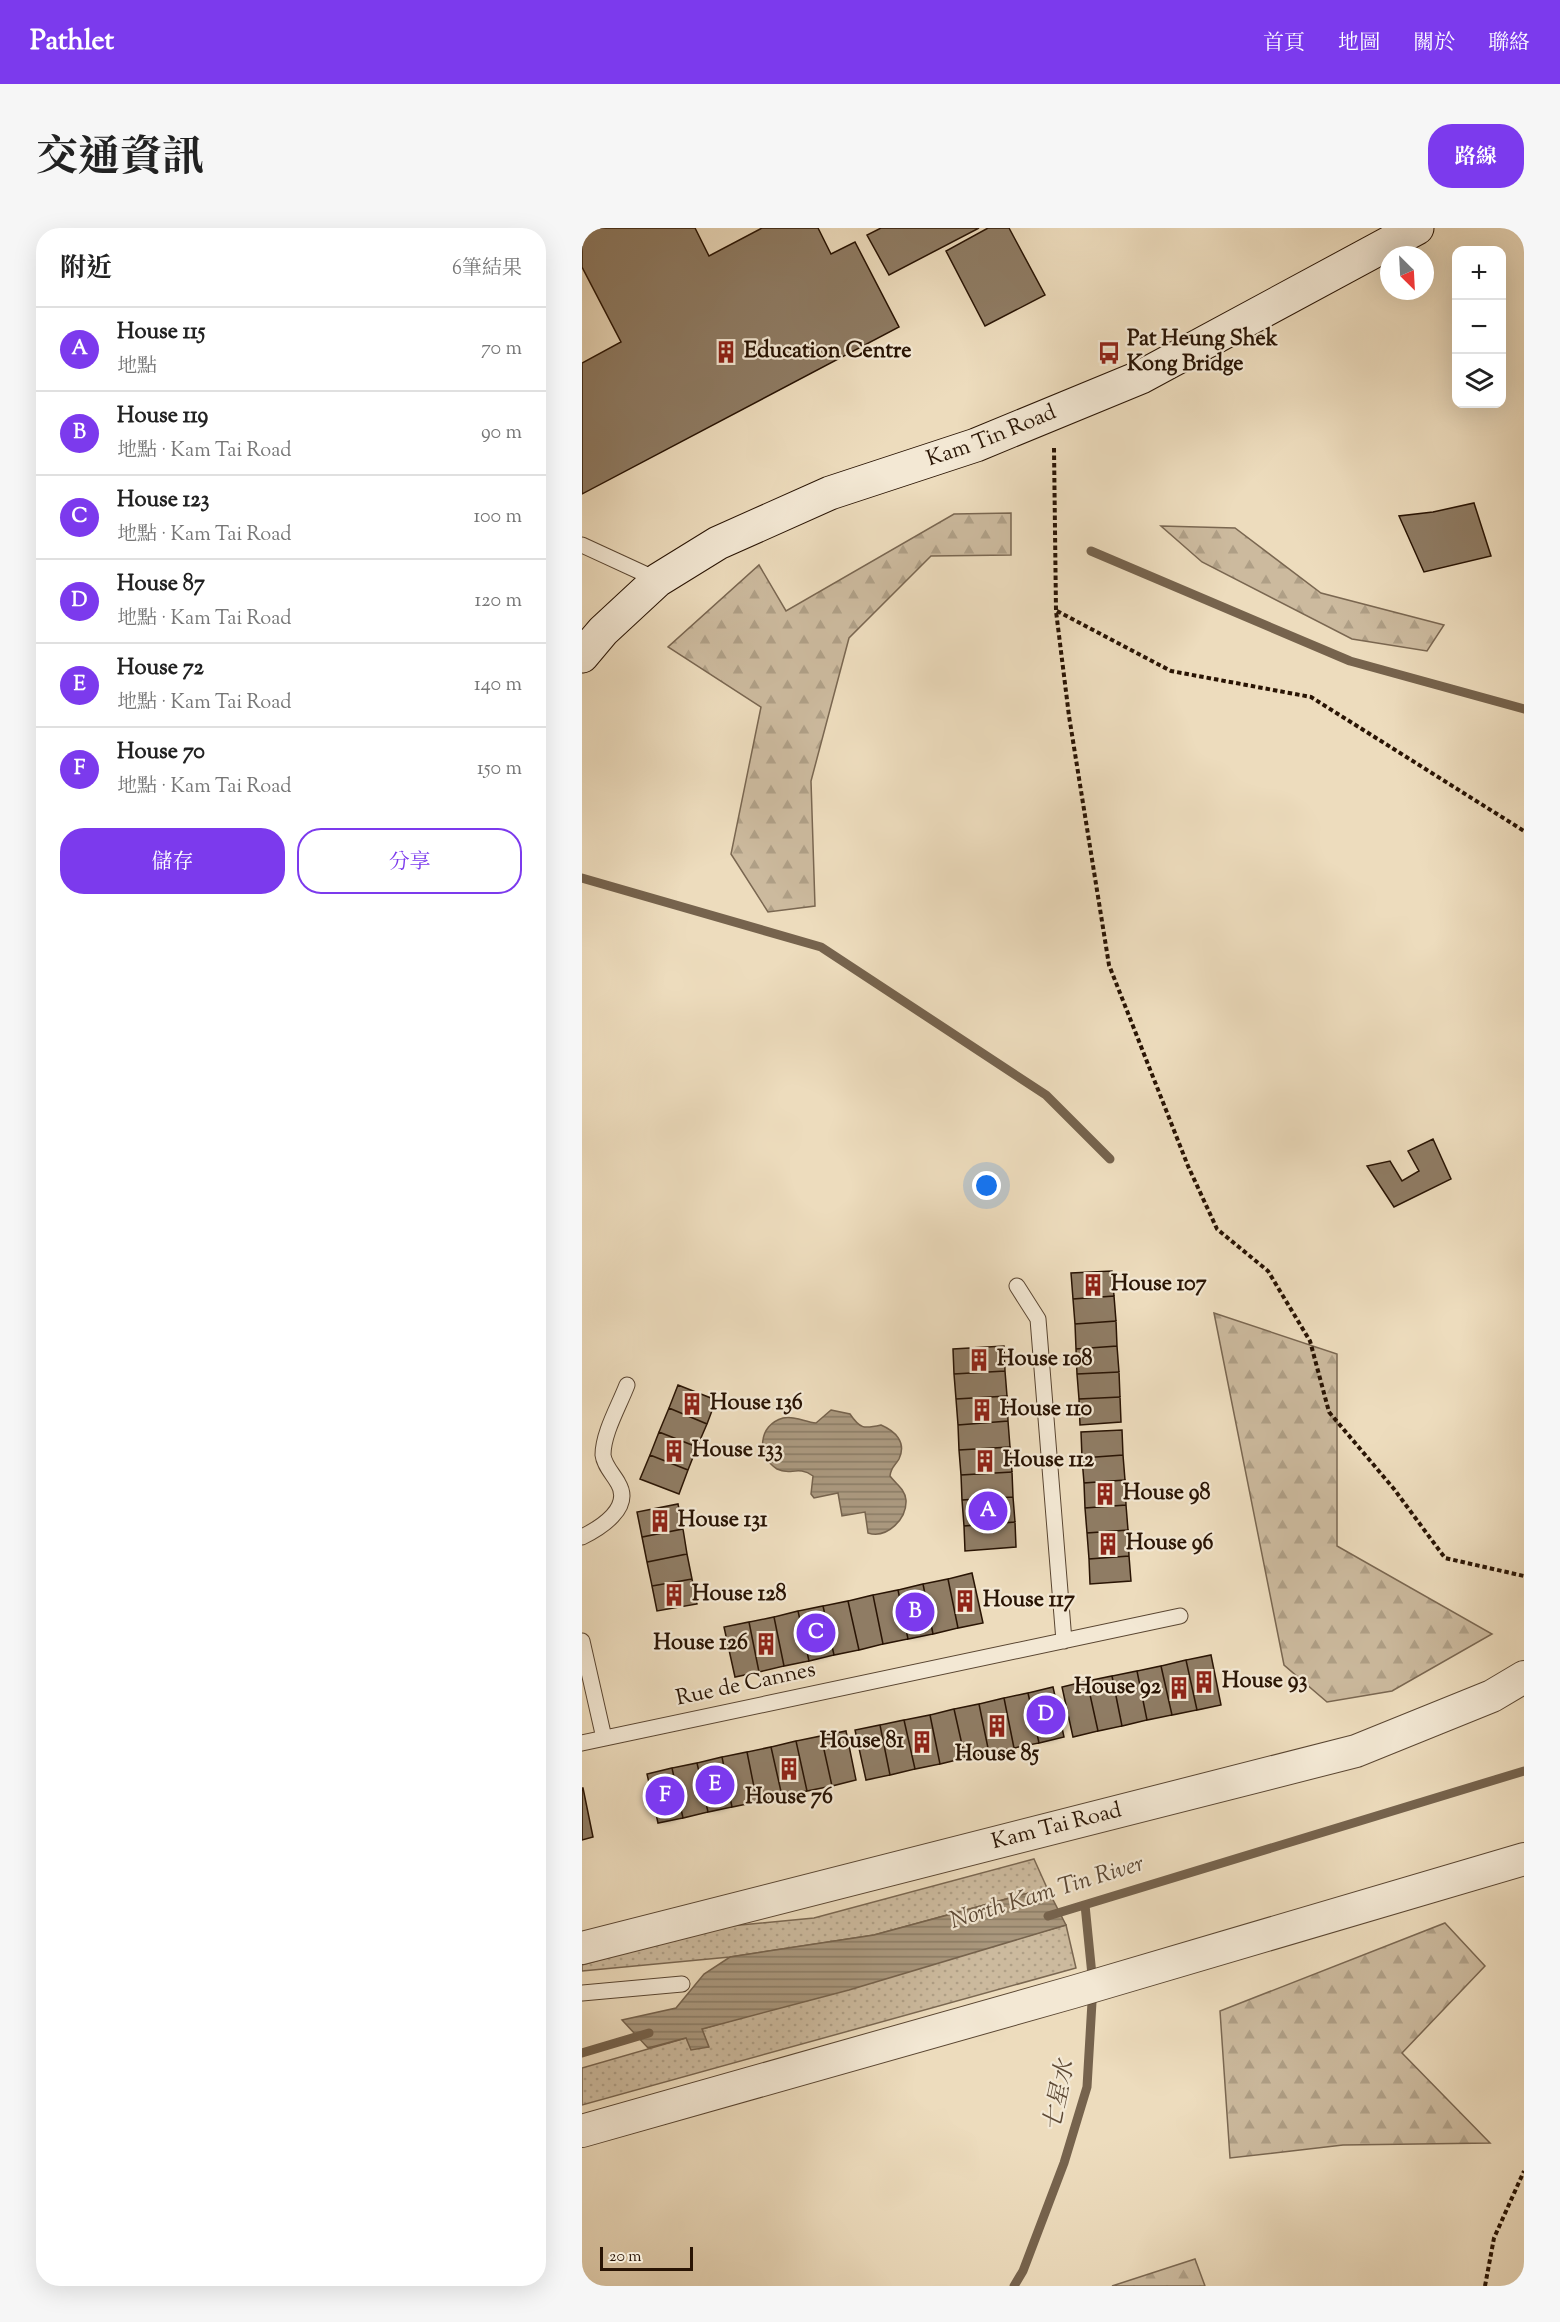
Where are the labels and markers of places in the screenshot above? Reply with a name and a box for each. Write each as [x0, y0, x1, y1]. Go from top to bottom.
place label: Pat Heung Shek Kong Bridge [1127, 324, 1278, 381]
place label: Education Centre [744, 336, 912, 368]
building icon: Education Centre [713, 339, 739, 365]
bus stop icon: Pat Heung Shek Kong Bridge [1096, 340, 1122, 366]
place label: House 107 [1111, 1269, 1208, 1301]
building icon: House 107 [1080, 1272, 1106, 1298]
place label: House 108 [997, 1344, 1093, 1376]
building icon: House 108 [966, 1347, 992, 1373]
place label: House 136 [710, 1388, 803, 1420]
building icon: House 136 [679, 1391, 705, 1417]
place label: House 110 [1000, 1394, 1092, 1426]
building icon: House 110 [969, 1397, 995, 1423]
place label: House 133 [692, 1435, 783, 1467]
building icon: House 133 [661, 1438, 687, 1464]
place label: House 112 [1003, 1445, 1095, 1477]
building icon: House 112 [972, 1448, 998, 1474]
place label: House 98 [1123, 1478, 1210, 1510]
building icon: House 98 [1092, 1481, 1118, 1507]
pin: A [968, 1488, 1008, 1534]
place label: House 131 [678, 1505, 768, 1537]
building icon: House 131 [647, 1508, 673, 1534]
place label: House 96 [1126, 1528, 1213, 1560]
building icon: House 96 [1095, 1531, 1121, 1557]
place label: House 128 [692, 1579, 786, 1611]
building icon: House 128 [661, 1582, 687, 1608]
place label: House 117 [983, 1585, 1076, 1617]
building icon: House 117 [952, 1588, 978, 1614]
pin: B [896, 1590, 934, 1634]
pin: C [796, 1610, 836, 1656]
place label: House 126 [654, 1628, 748, 1660]
building icon: House 126 [753, 1631, 779, 1657]
place label: House 93 [1222, 1666, 1307, 1698]
building icon: House 93 [1191, 1669, 1217, 1695]
place label: House 92 [1074, 1672, 1162, 1704]
building icon: House 92 [1166, 1675, 1192, 1701]
pin: D [1026, 1692, 1066, 1738]
building icon: House 85 [984, 1713, 1010, 1739]
place label: House 81 [820, 1726, 905, 1758]
building icon: House 81 [909, 1729, 935, 1755]
place label: House 85 [955, 1739, 1040, 1771]
building icon: House 76 [776, 1756, 802, 1782]
pin: E [696, 1762, 734, 1808]
pin: F [646, 1774, 685, 1818]
place label: House 76 [745, 1782, 833, 1814]

